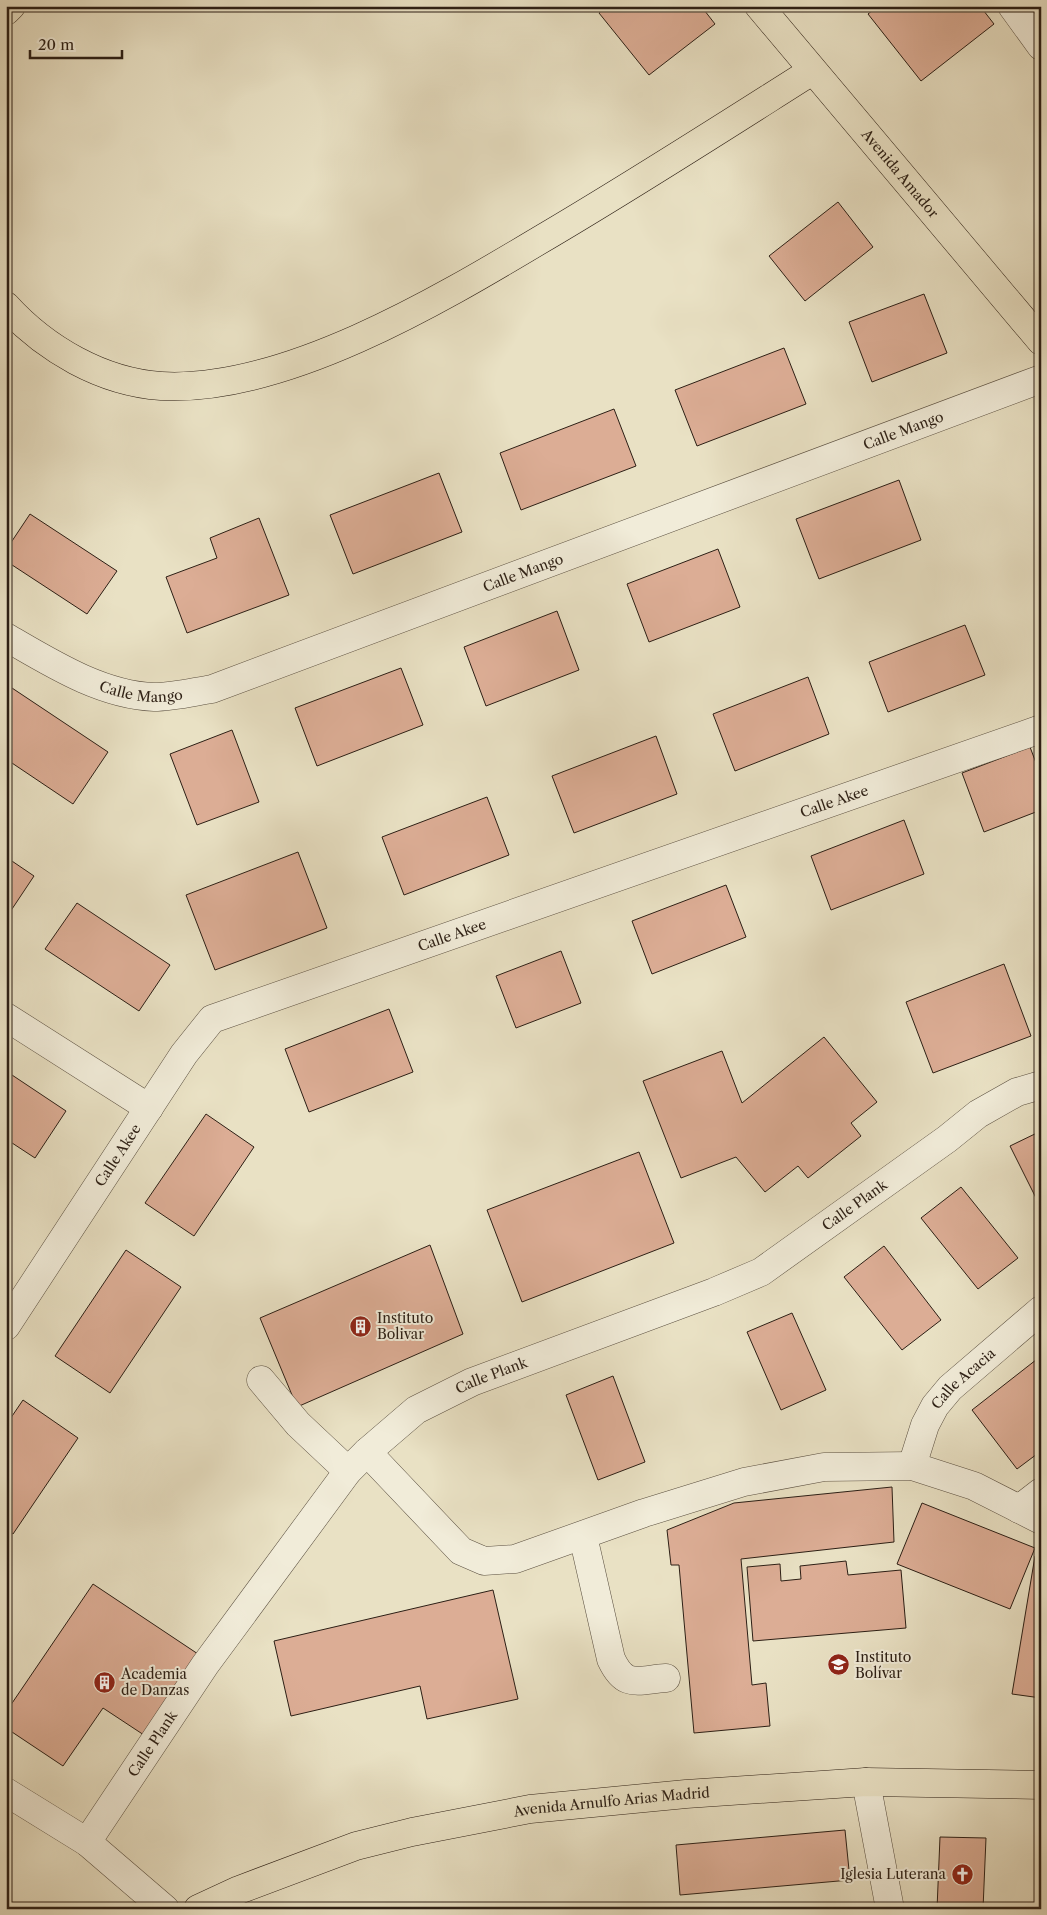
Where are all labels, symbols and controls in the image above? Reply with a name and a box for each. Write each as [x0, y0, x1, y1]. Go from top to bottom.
scale bar [30, 28, 122, 60]
text: 20 m [38, 35, 74, 54]
street label: Avenida Amador [857, 125, 943, 222]
street label: Calle Mango [861, 407, 946, 454]
street label: Calle Mango [480, 550, 566, 596]
street label: Calle Mango [97, 677, 184, 706]
street label: Calle Akee [798, 781, 871, 822]
street label: Calle Akee [415, 915, 489, 955]
street label: Calle Akee [91, 1120, 145, 1190]
street label: Calle Plank [818, 1175, 891, 1234]
place label: Instituto Bolivar [377, 1309, 433, 1343]
building icon: Instituto Bolivar [349, 1314, 373, 1338]
street label: Calle Acacia [927, 1344, 999, 1413]
street label: Calle Plank [452, 1353, 530, 1398]
place label: Instituto Bolívar [855, 1648, 911, 1682]
school or university icon: Instituto Bolívar [827, 1653, 851, 1677]
place label: Academia de Danzas [120, 1665, 189, 1699]
building icon: Academia de Danzas [93, 1670, 117, 1694]
street label: Calle Plank [124, 1707, 181, 1780]
street label: Avenida Arnulfo Arias Madrid [511, 1783, 711, 1821]
church icon: Iglesia Luterana [950, 1862, 974, 1886]
place label: Iglesia Luterana [840, 1865, 947, 1883]

